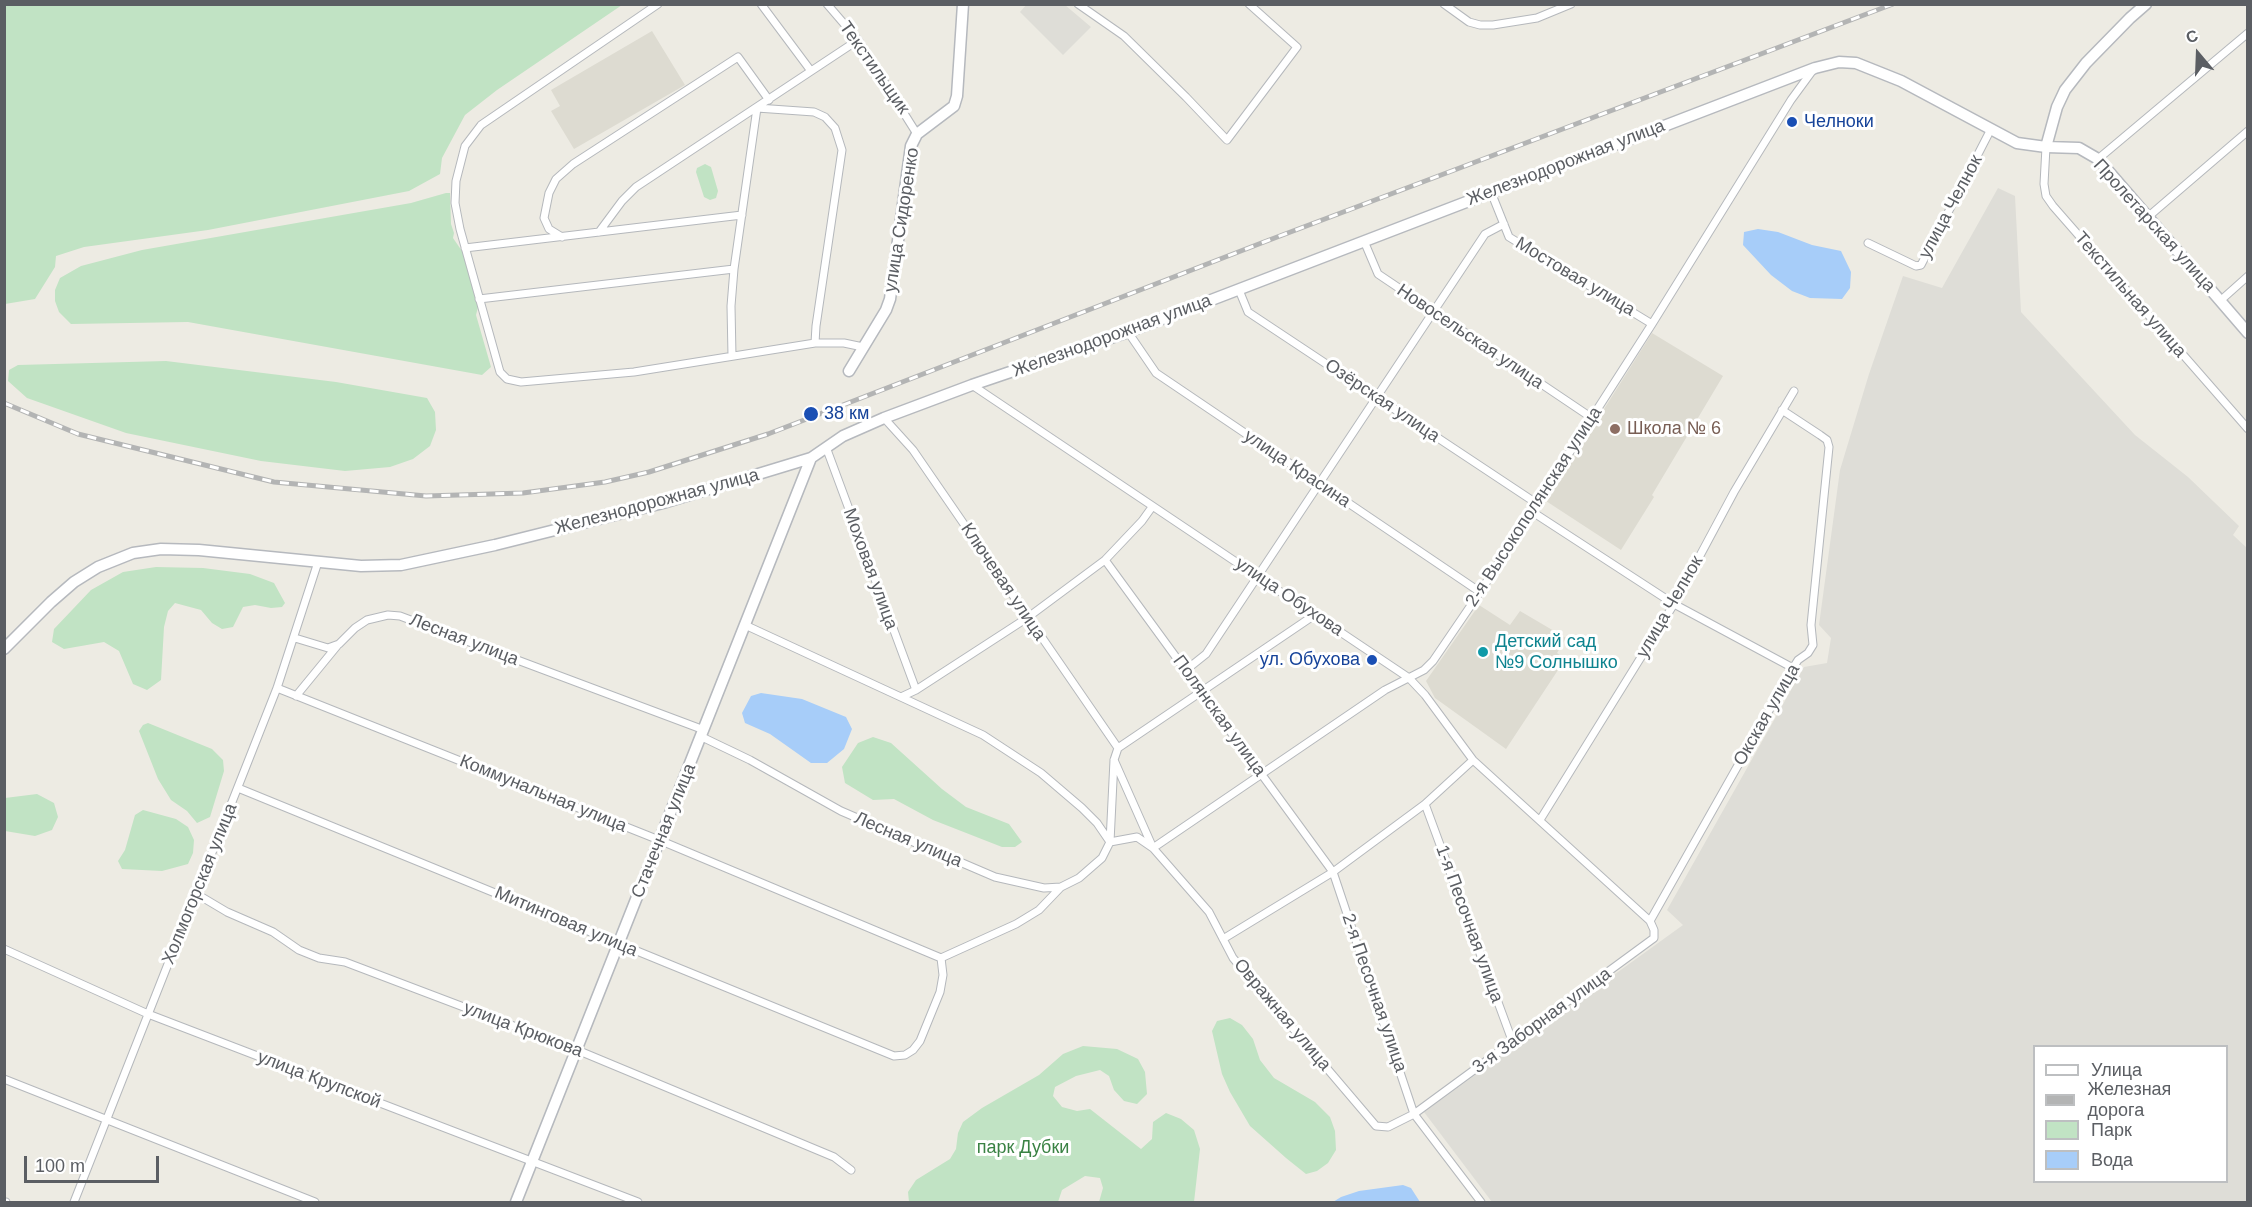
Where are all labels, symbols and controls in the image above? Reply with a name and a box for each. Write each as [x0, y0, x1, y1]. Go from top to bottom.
street label: Текстильщик [834, 18, 914, 118]
north arrow [2168, 24, 2228, 84]
text: С [2184, 27, 2200, 46]
place label: Челноки [1804, 111, 1874, 133]
street label: Железнодорожная улица [1464, 115, 1668, 211]
marker: Челноки [1785, 115, 1799, 129]
street label: улица Сидоренко [880, 146, 924, 294]
street label: улица Челнок [1915, 152, 1987, 262]
street label: Пролетарская улица [2088, 155, 2220, 297]
street label: Текстильная улица [2070, 228, 2190, 362]
street label: Мостовая улица [1511, 233, 1639, 321]
street label: Новосельская улица [1393, 280, 1547, 394]
street label: Железнодорожная улица [1009, 290, 1215, 382]
street label: Озёрская улица [1321, 355, 1443, 447]
place label: 38 км [824, 403, 869, 425]
street label: 2-я Высокополянская улица [1461, 403, 1607, 611]
marker: 38 км [802, 405, 820, 423]
place label: Школа № 6 [1627, 418, 1721, 440]
marker: Школа № 6 [1608, 422, 1622, 436]
street label: улица Красина [1240, 425, 1354, 513]
street label: Железнодорожная улица [553, 464, 761, 540]
street label: Моховая улица [838, 505, 902, 633]
street label: Ключевая улица [956, 519, 1050, 645]
street label: улица Челнок [1632, 552, 1708, 662]
street label: улица Обухова [1231, 553, 1347, 641]
street label: Лесная улица [406, 609, 522, 671]
place label: Детский сад №9 Солнышко [1495, 631, 1618, 674]
marker: Детский сад №9 Солнышко [1476, 645, 1490, 659]
place label: ул. Обухова [1260, 649, 1360, 671]
street label: Полянская улица [1168, 651, 1270, 781]
marker: ул. Обухова [1365, 653, 1379, 667]
street label: Окская улица [1729, 660, 1805, 770]
street label: Коммунальная улица [456, 751, 630, 837]
street label: Стачечная улица [627, 761, 701, 901]
street label: Холмогорская улица [158, 800, 242, 968]
street label: Лесная улица [851, 808, 965, 872]
street label: 1-я Песочная улица [1430, 842, 1508, 1006]
street label: Митинговая улица [491, 882, 641, 962]
street label: 2-я Песочная улица [1337, 911, 1411, 1075]
street label: Овражная улица [1229, 955, 1335, 1075]
street label: 3-я Заборная улица [1468, 963, 1616, 1079]
street label: улица Крюкова [460, 997, 586, 1063]
legend [2033, 1045, 2228, 1183]
street label: улица Крупской [254, 1047, 384, 1113]
text: Улица [2091, 1060, 2142, 1080]
text: Железная дорога [2087, 1079, 2171, 1120]
text: Парк [2091, 1120, 2132, 1140]
park label: парк Дубки [977, 1137, 1069, 1159]
scale bar [27, 1144, 162, 1182]
text: Вода [2091, 1150, 2133, 1170]
text: 100 m [35, 1156, 85, 1176]

